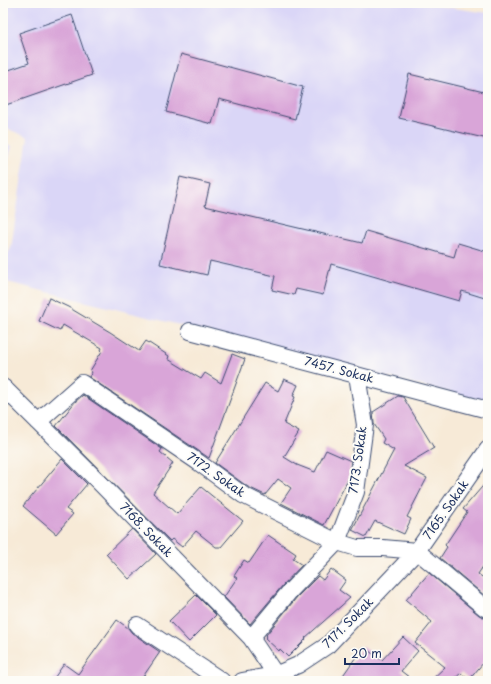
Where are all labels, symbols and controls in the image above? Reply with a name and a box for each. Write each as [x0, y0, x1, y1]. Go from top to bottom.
street label: 7457. Sokak [302, 351, 376, 387]
street label: 7173. Sokak [343, 425, 371, 495]
street label: 7172. Sokak [184, 447, 250, 501]
street label: 7165. Sokak [418, 476, 472, 543]
street label: 7168. Sokak [116, 498, 177, 561]
street label: 7171. Sokak [318, 593, 377, 652]
scale bar [345, 640, 399, 666]
text: 20 m [351, 644, 382, 662]

